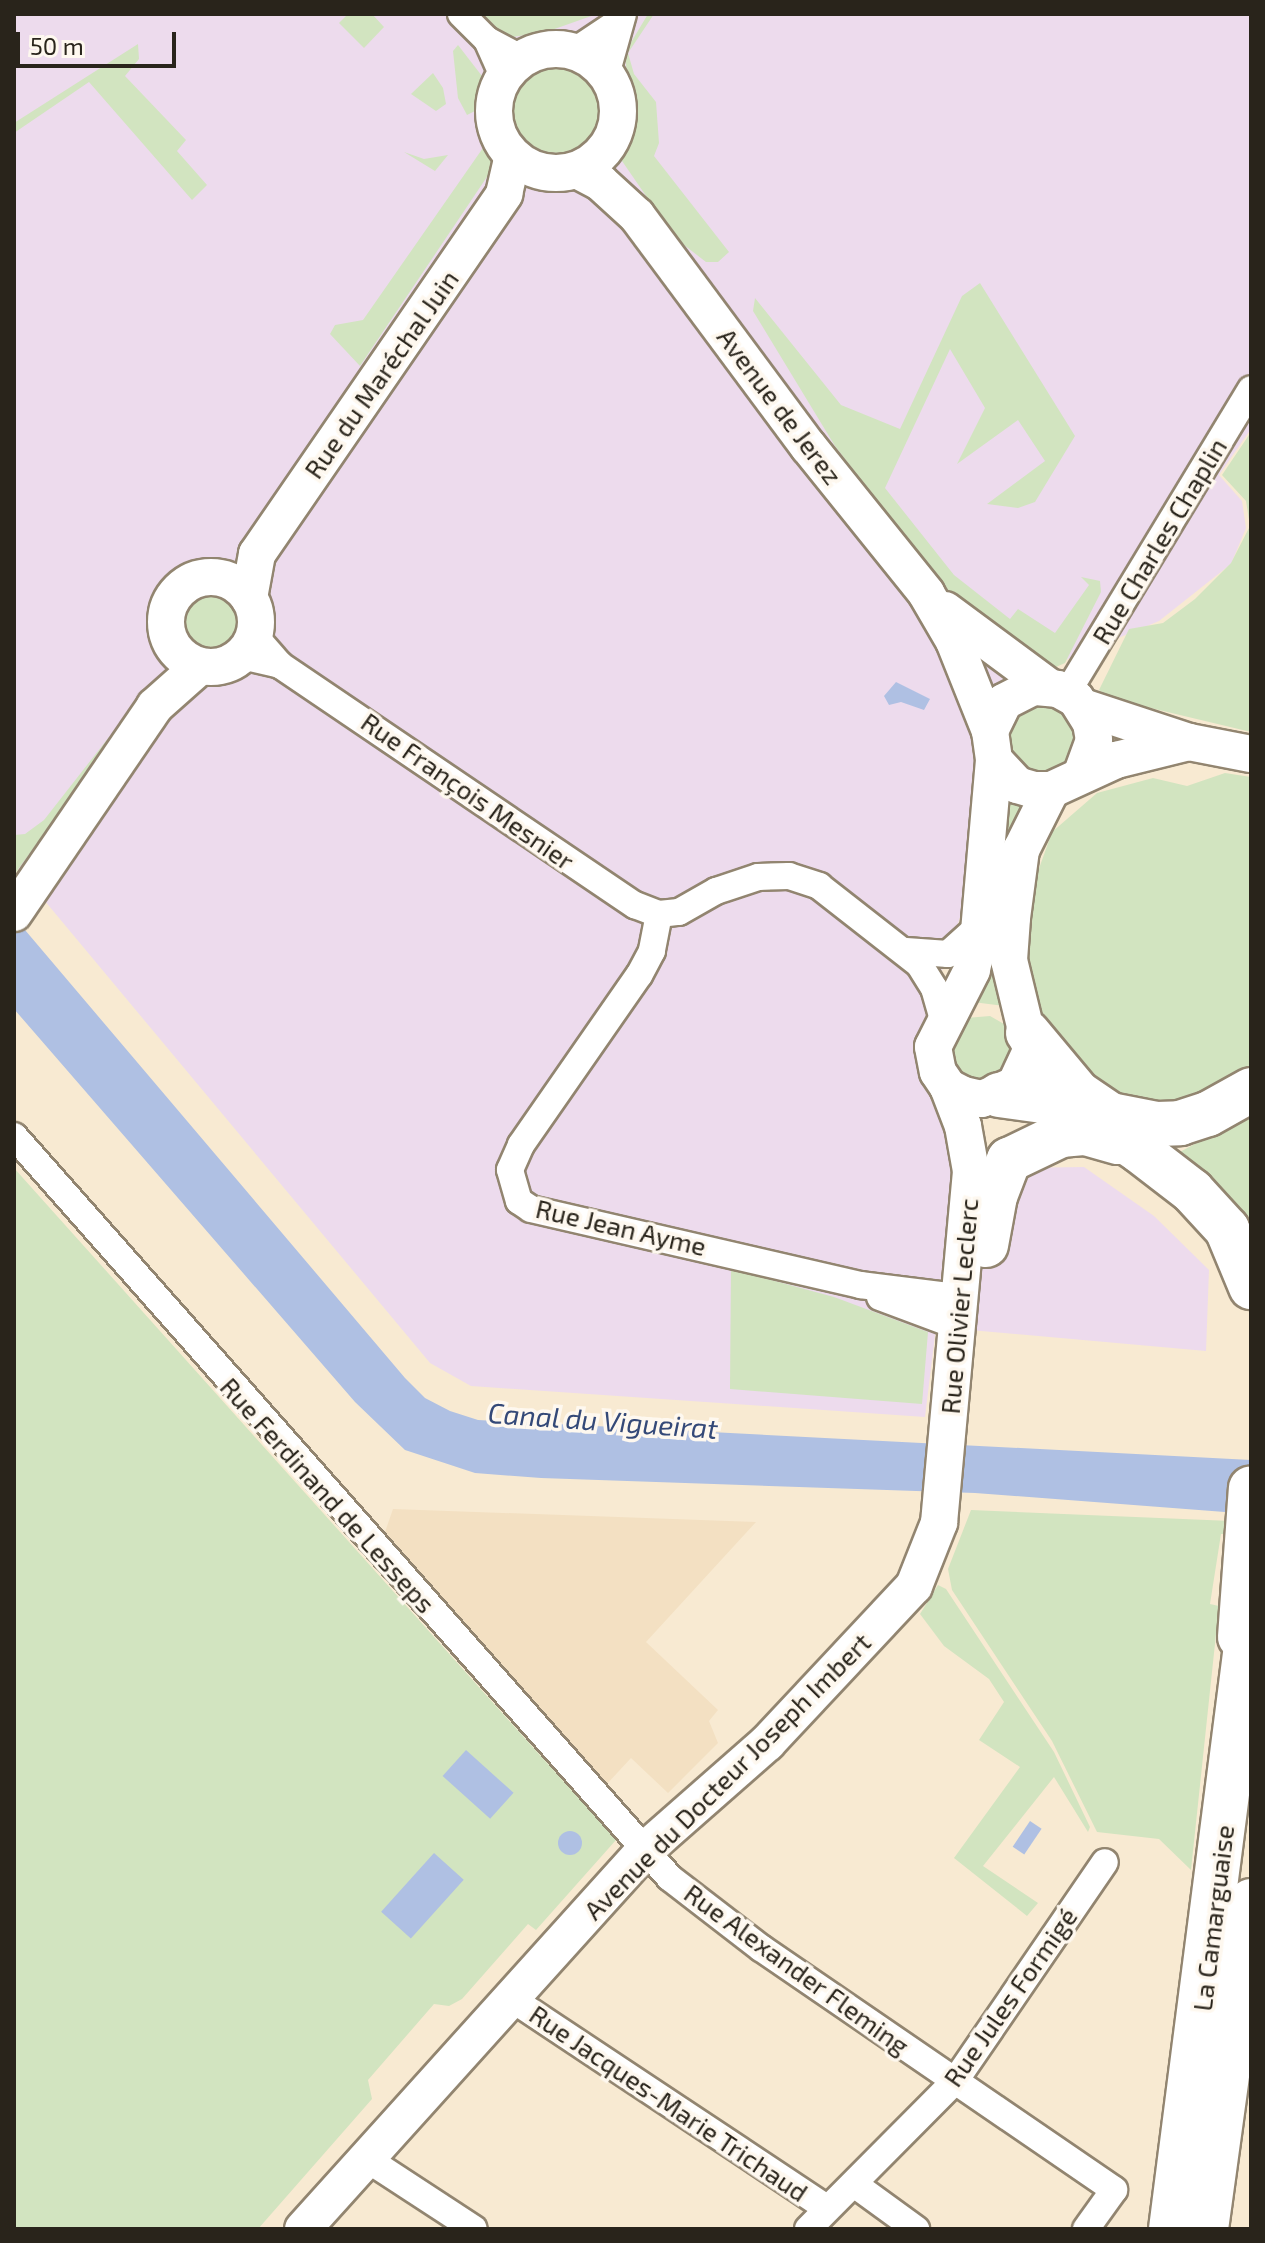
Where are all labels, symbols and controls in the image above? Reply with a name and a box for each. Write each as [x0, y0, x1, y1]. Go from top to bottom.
scale bar [20, 16, 180, 66]
text: 50 m [30, 31, 84, 60]
street label: Rue du Maréchal Juin [297, 263, 465, 485]
street label: Avenue de Jerez [711, 322, 849, 490]
street label: Rue Charles Chaplin [1085, 432, 1233, 650]
street label: Rue François Mesnier [356, 706, 580, 876]
street label: Rue Jean Ayme [532, 1192, 710, 1262]
street label: Rue Olivier Leclerc [934, 1197, 984, 1415]
street label: Rue Ferdinand de Lesseps [214, 1371, 442, 1619]
water label: Canal du Vigueirat [486, 1395, 720, 1445]
street label: Avenue du Docteur Joseph Imbert [577, 1626, 877, 1926]
street label: La Camarguaise [1186, 1823, 1240, 2013]
street label: Rue Alexander Fleming [678, 1877, 916, 2061]
street label: Rue Jules Formigé [937, 1901, 1083, 2093]
street label: Rue Jacques-Marie Trichaud [524, 1998, 814, 2208]

